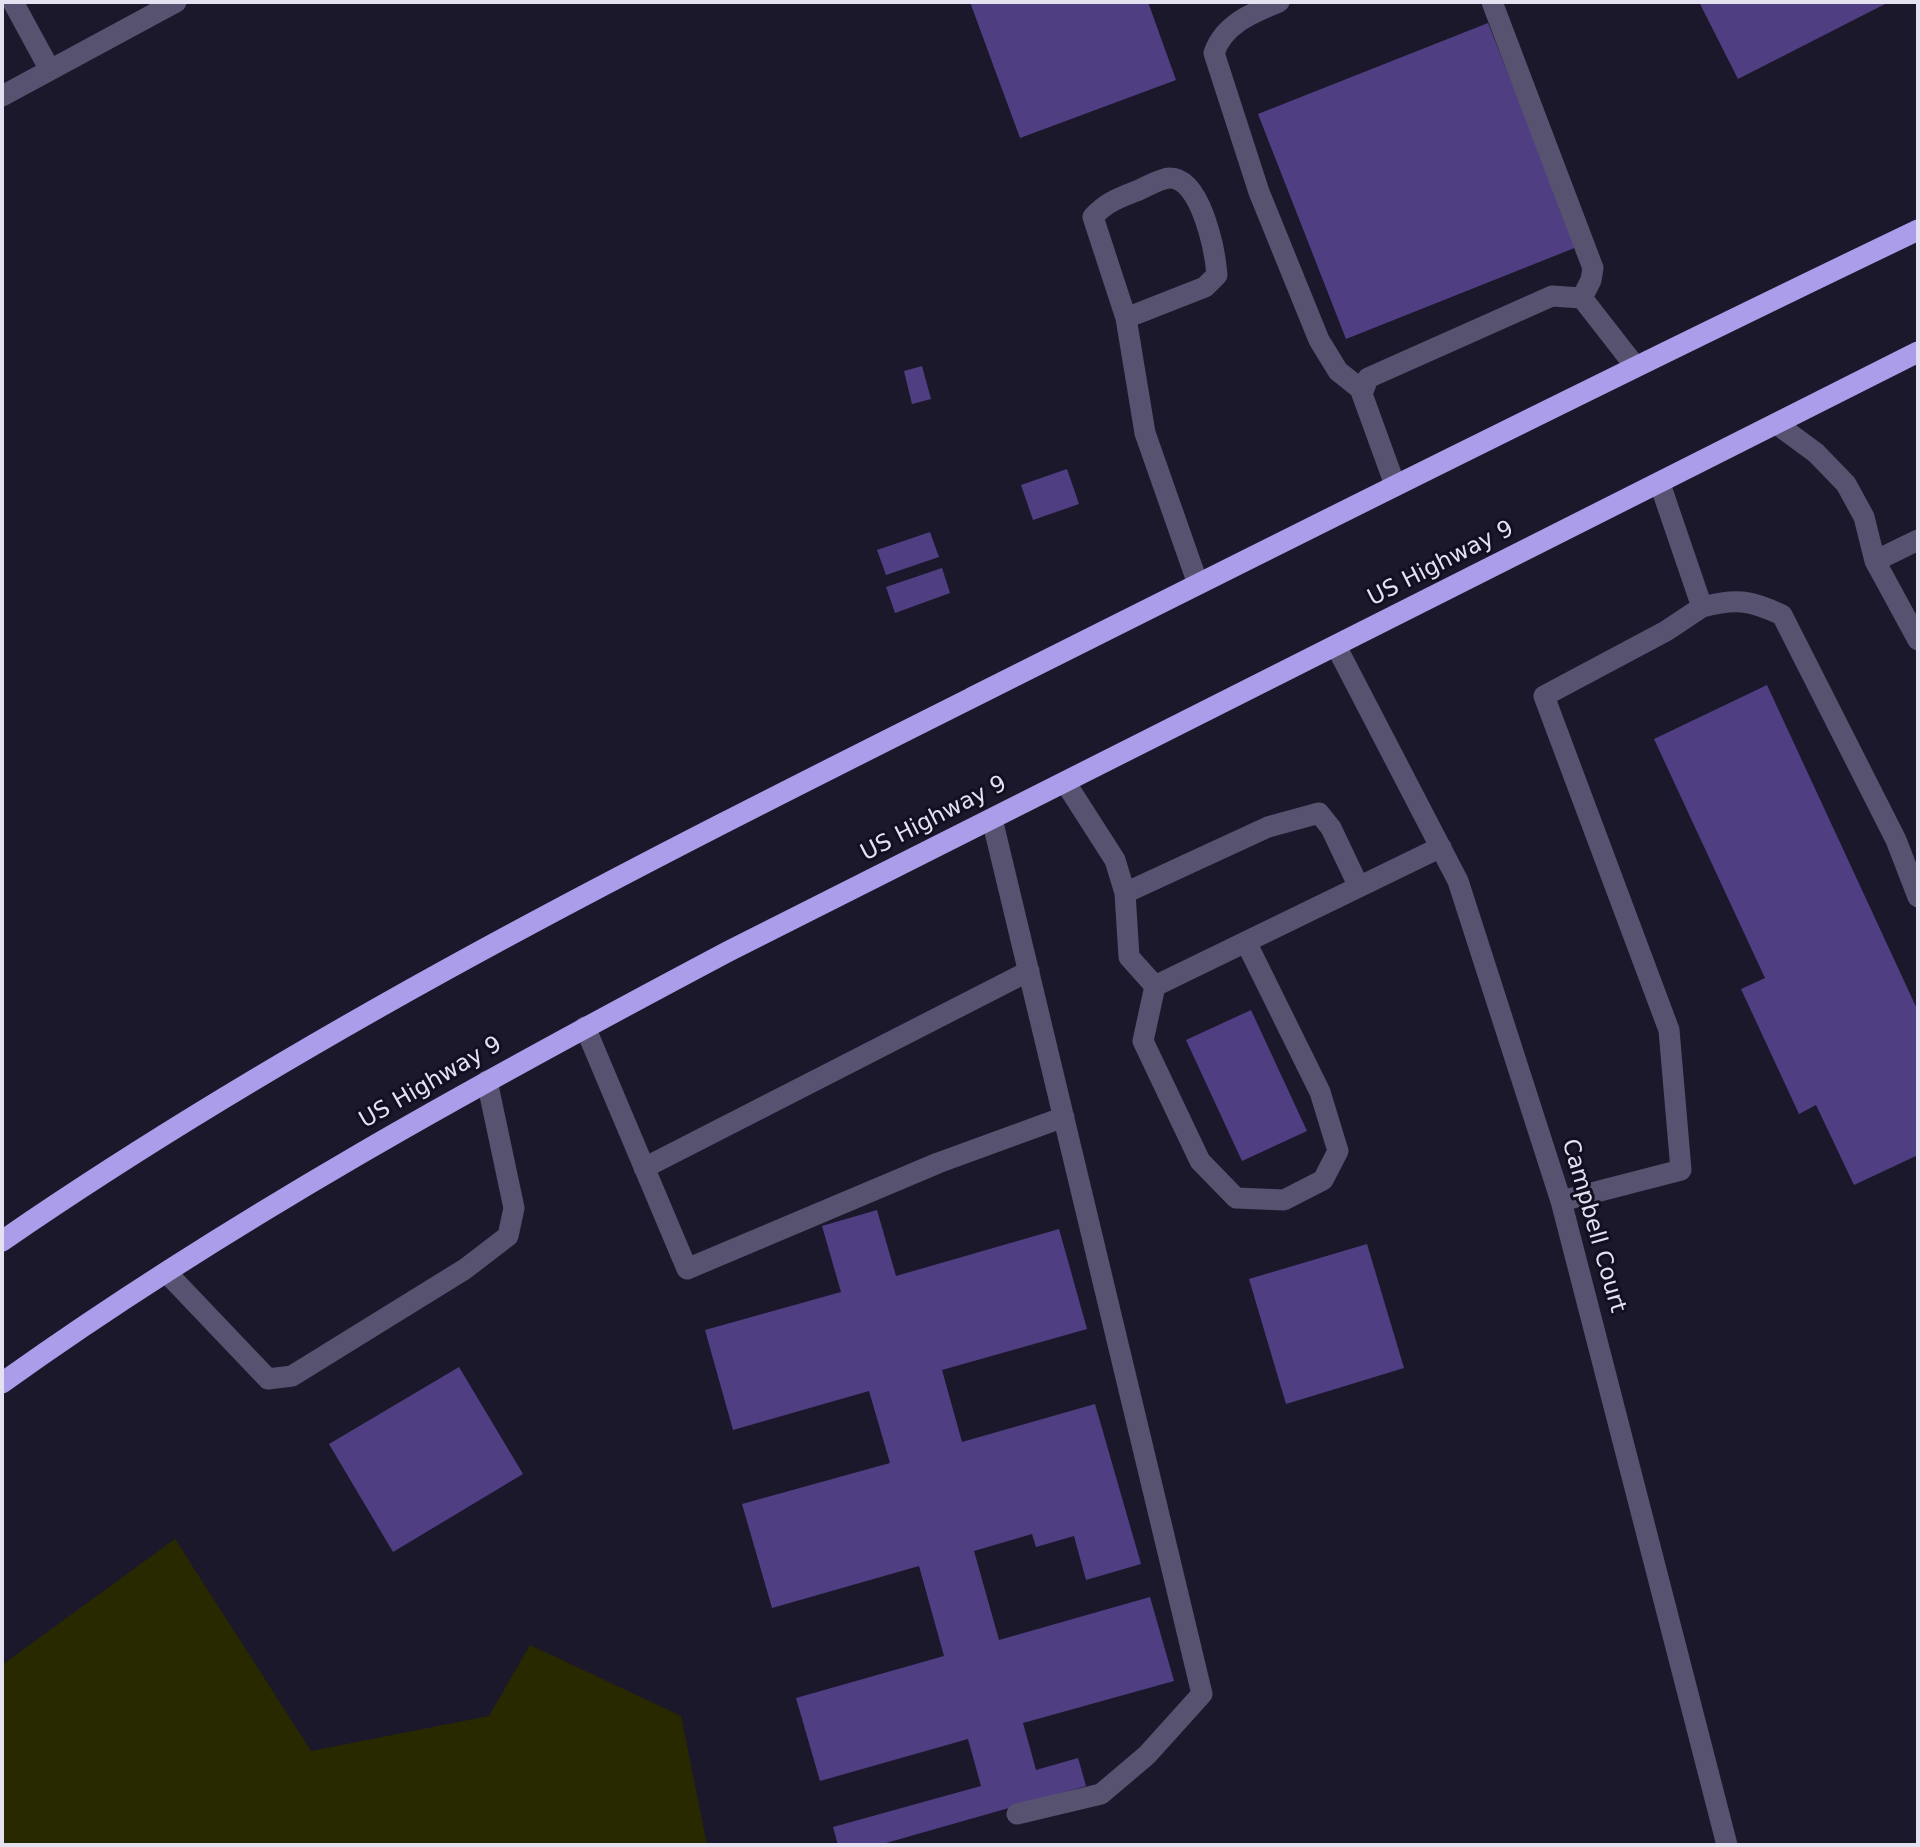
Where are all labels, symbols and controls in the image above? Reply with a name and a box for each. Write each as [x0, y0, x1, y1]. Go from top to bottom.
street label: US Highway 9 [1363, 515, 1519, 613]
street label: US Highway 9 [856, 770, 1012, 868]
street label: US Highway 9 [355, 1031, 507, 1135]
street label: Campbell Court [1555, 1136, 1631, 1316]

